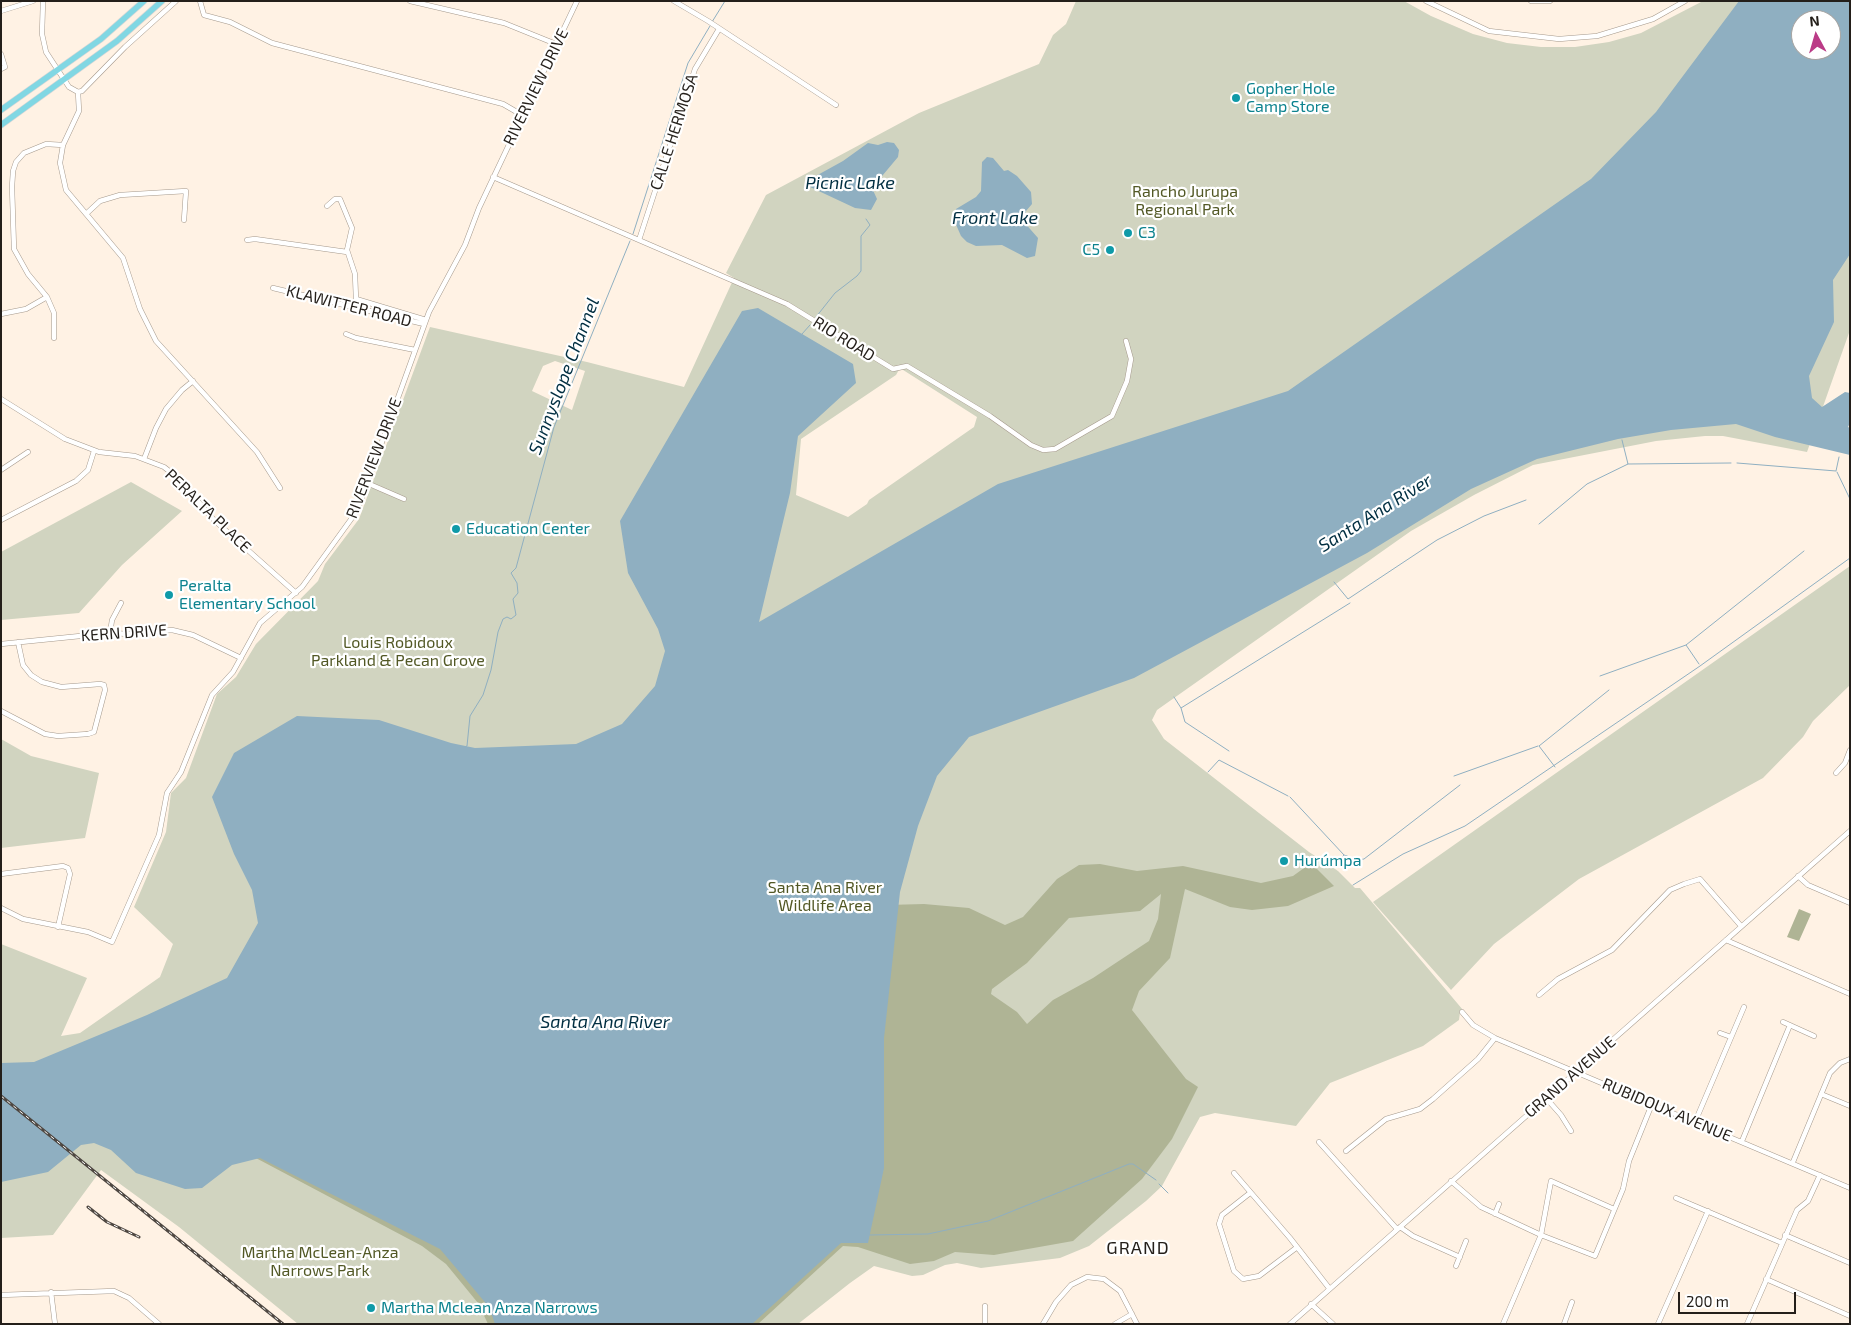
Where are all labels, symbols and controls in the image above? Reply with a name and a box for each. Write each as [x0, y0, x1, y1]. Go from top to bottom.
north arrow [1791, 10, 1841, 60]
text: N [1809, 12, 1820, 30]
street label: RIVERVIEW DRIVE [499, 25, 573, 149]
street label: CALLE HERMOSA [646, 71, 702, 193]
place label: Gopher Hole Camp Store [1246, 79, 1335, 117]
marker: Gopher Hole Camp Store [1230, 92, 1242, 104]
water label: Picnic Lake [805, 172, 895, 194]
park label: Rancho Jurupa Regional Park [1132, 182, 1238, 220]
water label: Front Lake [952, 207, 1038, 229]
place label: C3 [1138, 223, 1156, 243]
marker: C3 [1122, 227, 1134, 239]
place label: C5 [1082, 240, 1100, 260]
marker: C5 [1104, 244, 1116, 256]
street label: KLAWITTER ROAD [284, 281, 414, 331]
water label: Sunnyslope Channel [524, 295, 604, 457]
street label: RIO ROAD [809, 312, 879, 366]
street label: RIVERVIEW DRIVE [342, 395, 406, 521]
street label: PERALTA PLACE [161, 465, 255, 557]
water label: Santa Ana River [1314, 469, 1436, 557]
place label: Education Center [466, 519, 590, 539]
marker: Education Center [450, 523, 462, 535]
place label: Peralta Elementary School [179, 576, 316, 614]
marker: Peralta Elementary School [163, 589, 175, 601]
street label: KERN DRIVE [80, 620, 168, 646]
park label: Louis Robidoux Parkland & Pecan Grove [311, 633, 485, 671]
place label: Hurúmpa [1294, 851, 1361, 871]
marker: Hurúmpa [1278, 855, 1290, 867]
park label: Santa Ana River Wildlife Area [768, 878, 882, 916]
water label: Santa Ana River [540, 1011, 670, 1033]
street label: GRAND AVENUE [1521, 1032, 1619, 1122]
street label: RUBIDOUX AVENUE [1599, 1074, 1735, 1146]
district label: GRAND [1106, 1237, 1170, 1259]
park label: Martha McLean-Anza Narrows Park [241, 1243, 399, 1281]
scale bar [1681, 1282, 1798, 1314]
text: 200 m [1686, 1292, 1729, 1310]
place label: Martha Mclean Anza Narrows [381, 1298, 598, 1318]
marker: Martha Mclean Anza Narrows [365, 1302, 377, 1314]

